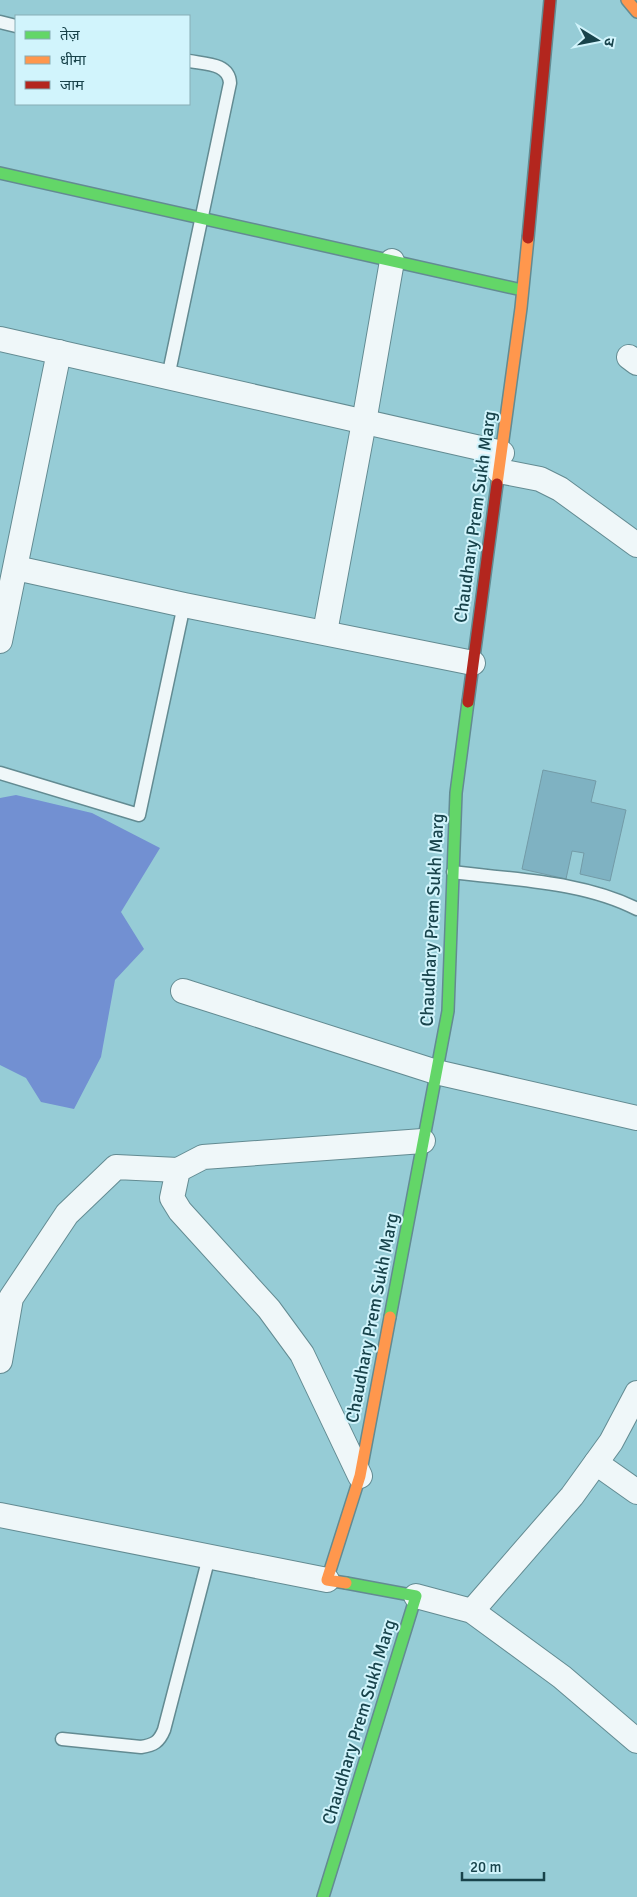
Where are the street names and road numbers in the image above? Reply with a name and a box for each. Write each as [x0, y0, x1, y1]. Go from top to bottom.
street label: Chaudhary Prem Sukh Marg [449, 410, 501, 624]
street label: Chaudhary Prem Sukh Marg [415, 813, 449, 1027]
street label: Chaudhary Prem Sukh Marg [341, 1211, 403, 1425]
street label: Chaudhary Prem Sukh Marg [317, 1617, 401, 1827]

